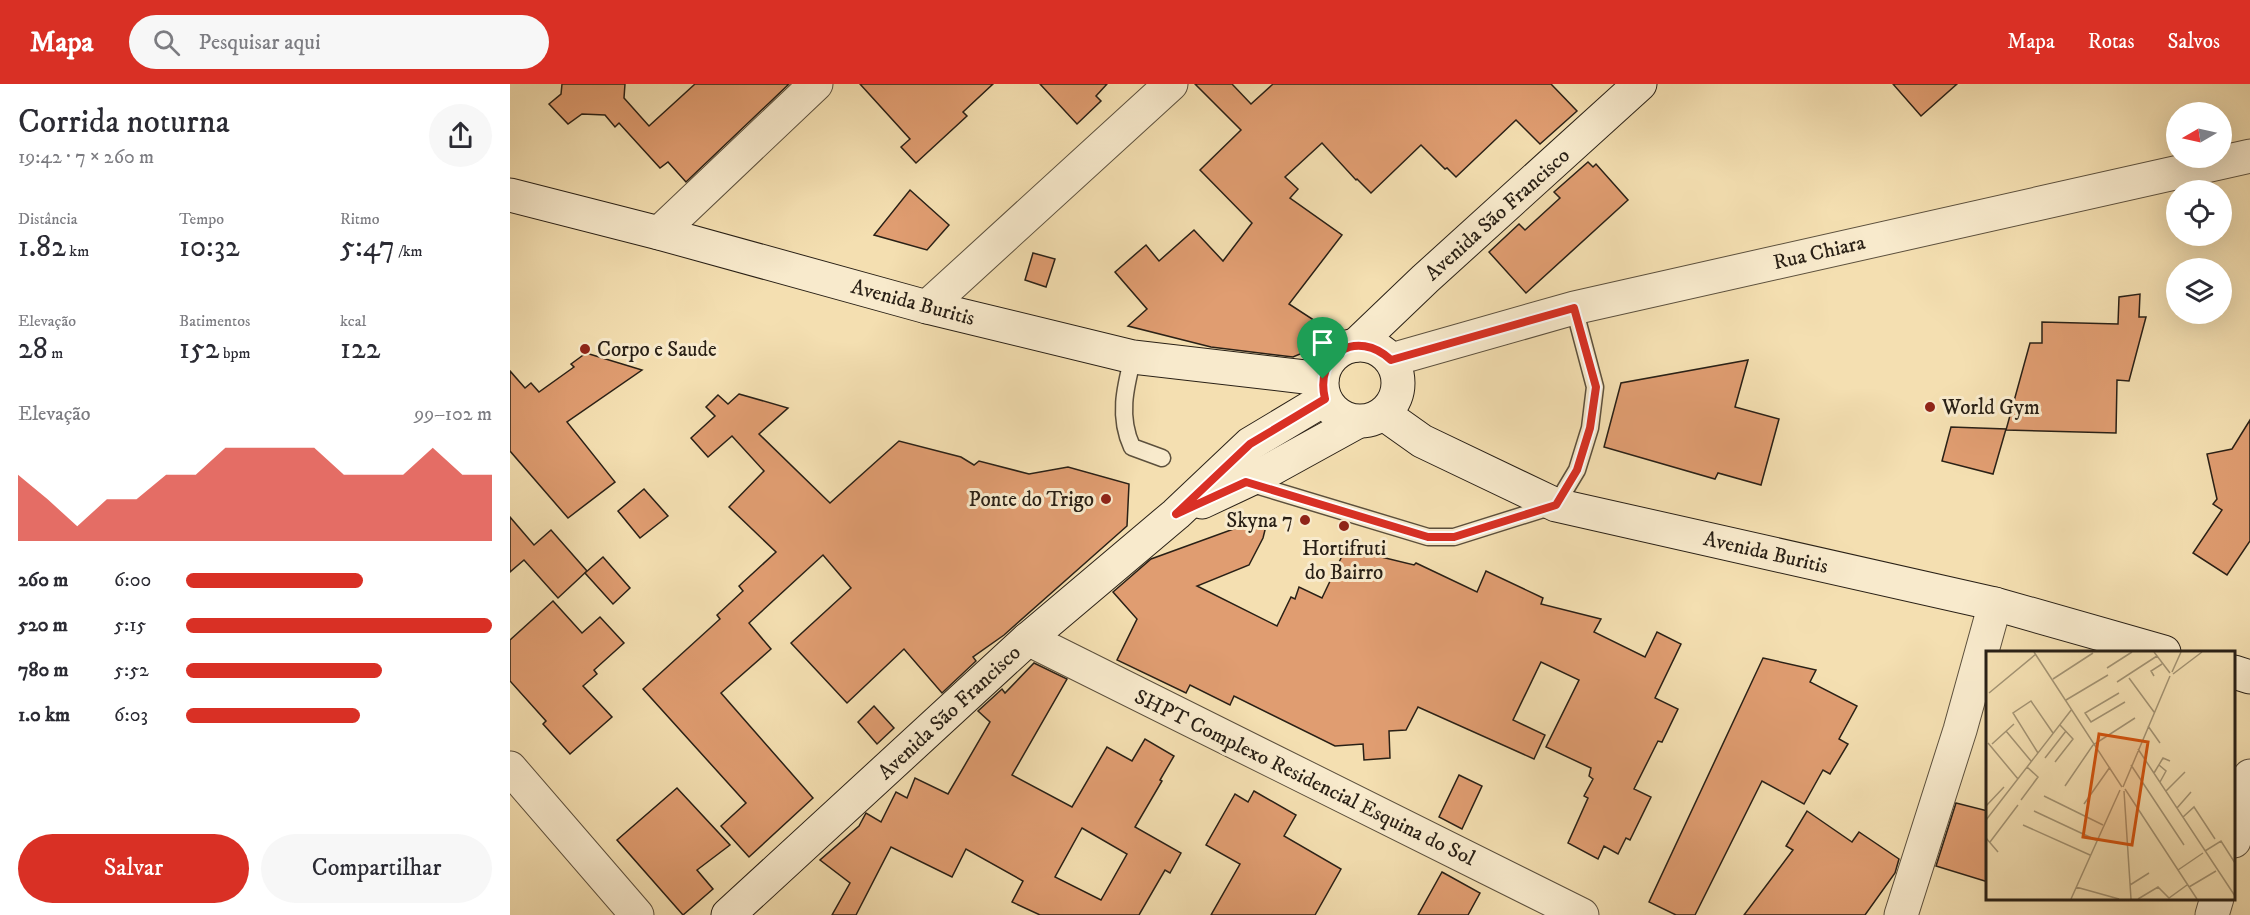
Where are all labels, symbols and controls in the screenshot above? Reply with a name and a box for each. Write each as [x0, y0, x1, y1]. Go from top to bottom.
search box [129, 15, 549, 69]
text: Mapa [30, 25, 93, 60]
icon: search [150, 26, 183, 59]
text: Pesquisar aqui [198, 29, 321, 56]
text: Mapa [2007, 29, 2055, 55]
text: Rotas [2088, 29, 2135, 55]
text: Salvos [2168, 29, 2220, 55]
text: Corrida noturna [18, 102, 230, 143]
north arrow [2166, 102, 2232, 168]
map controls [2166, 102, 2232, 324]
button: share [429, 104, 492, 167]
street label: Avenida São Francisco [1420, 143, 1575, 287]
text: 19:42 · 7 × 260 m [18, 145, 154, 170]
button: locate [2166, 180, 2232, 246]
text: Distância [18, 209, 77, 229]
text: Tempo [179, 209, 224, 229]
text: Ritmo [340, 209, 380, 229]
text: 1.82 [18, 229, 66, 266]
text: 10:32 [179, 229, 240, 266]
text: 5:47 [340, 229, 395, 266]
street label: Rua Chiara [1771, 230, 1868, 276]
text: km [66, 241, 89, 261]
text: /km [395, 241, 423, 261]
button: layers [2166, 258, 2232, 324]
street label: Avenida Buritis [848, 274, 977, 332]
text: Elevação [18, 311, 76, 331]
text: Batimentos [179, 311, 250, 331]
text: kcal [340, 311, 366, 331]
pin [1297, 317, 1348, 379]
icon: arrive [1306, 326, 1339, 359]
text: 28 [18, 331, 48, 368]
text: 152 [179, 331, 219, 368]
text: 122 [340, 331, 381, 368]
place label: Corpo e Saude [597, 337, 717, 363]
marker: Corpo e Saude [578, 342, 592, 356]
text: m [48, 343, 63, 363]
text: bpm [219, 343, 250, 363]
place label: World Gym [1941, 395, 2040, 421]
marker: World Gym [1923, 400, 1937, 414]
text: Elevação [18, 402, 91, 427]
text: 99–102 m [414, 402, 492, 427]
place label: Ponte do Trigo [969, 487, 1094, 513]
marker: Ponte do Trigo [1099, 492, 1113, 506]
place label: Skyna 7 [1226, 508, 1293, 534]
marker: Skyna 7 [1298, 513, 1312, 527]
marker: Hortifruti do Bairro [1337, 519, 1351, 533]
street label: Avenida Buritis [1701, 526, 1831, 580]
place label: Hortifruti do Bairro [1302, 536, 1386, 586]
text: 260 m [18, 568, 68, 593]
text: 6:00 [114, 568, 151, 593]
text: 520 m [18, 613, 68, 638]
text: 5:15 [114, 613, 146, 638]
street label: Avenida São Francisco [873, 640, 1027, 786]
inset map [1986, 651, 2235, 900]
text: 780 m [18, 658, 69, 683]
text: 5:52 [114, 658, 149, 683]
street label: SHPT Complexo Residencial Esquina do Sol [1130, 684, 1480, 872]
text: 1.0 km [18, 703, 70, 728]
text: 6:03 [114, 703, 148, 728]
button: Salvar [18, 834, 249, 903]
button: Compartilhar [261, 834, 492, 903]

